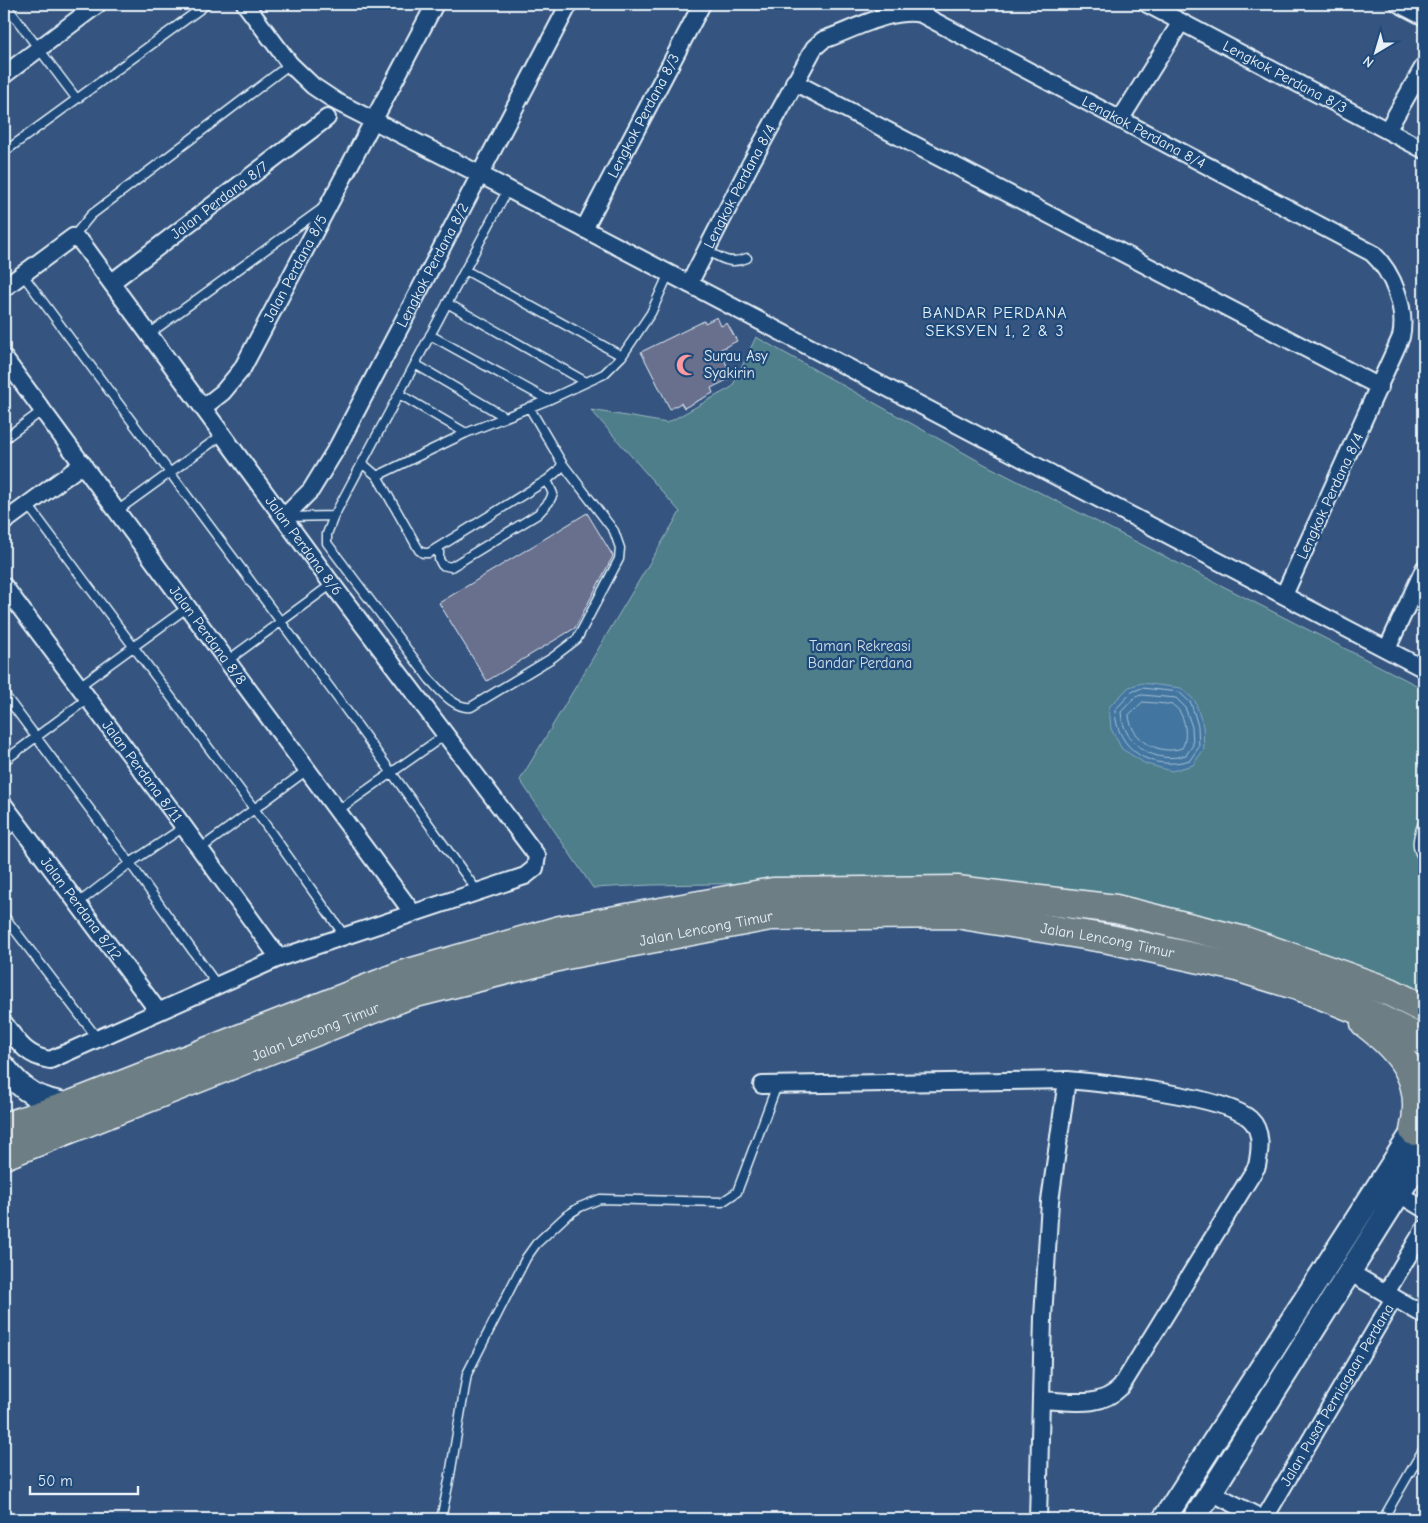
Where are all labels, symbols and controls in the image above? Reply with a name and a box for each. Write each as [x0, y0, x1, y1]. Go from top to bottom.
north arrow [1350, 28, 1400, 78]
street label: Lengkok Perdana 8/3 [1220, 37, 1350, 117]
street label: Lengkok Perdana 8/3 [604, 51, 683, 181]
text: N [1359, 52, 1377, 71]
street label: Lengkok Perdana 8/4 [1079, 92, 1209, 172]
street label: Lengkok Perdana 8/4 [700, 121, 779, 251]
street label: Jalan Perdana 8/7 [167, 157, 272, 243]
street label: Lengkok Perdana 8/2 [393, 200, 472, 330]
street label: Jalan Perdana 8/5 [260, 211, 331, 325]
district label: BANDAR PERDANA SEKSYEN 1, 2 & 3 [922, 304, 1068, 340]
place label: Surau Asy Syakirin [704, 347, 768, 382]
mosque icon: Surau Asy Syakirin [674, 352, 700, 378]
street label: Lengkok Perdana 8/4 [1293, 430, 1367, 562]
street label: Jalan Perdana 8/6 [262, 492, 346, 599]
street label: Jalan Perdana 8/8 [166, 582, 250, 688]
park label: Taman Rekreasi Bandar Perdana [808, 637, 912, 672]
street label: Jalan Perdana 8/11 [98, 717, 186, 826]
street label: Jalan Perdana 8/12 [37, 853, 126, 964]
street label: Jalan Lencong Timur [638, 907, 774, 950]
street label: Jalan Lencong Timur [1039, 919, 1176, 962]
street label: Jalan Lencong Timur [249, 998, 382, 1065]
street label: Jalan Pusat Perniagaan Perdana [1276, 1301, 1398, 1489]
scale bar [30, 1463, 138, 1495]
text: 50 m [38, 1472, 73, 1490]

